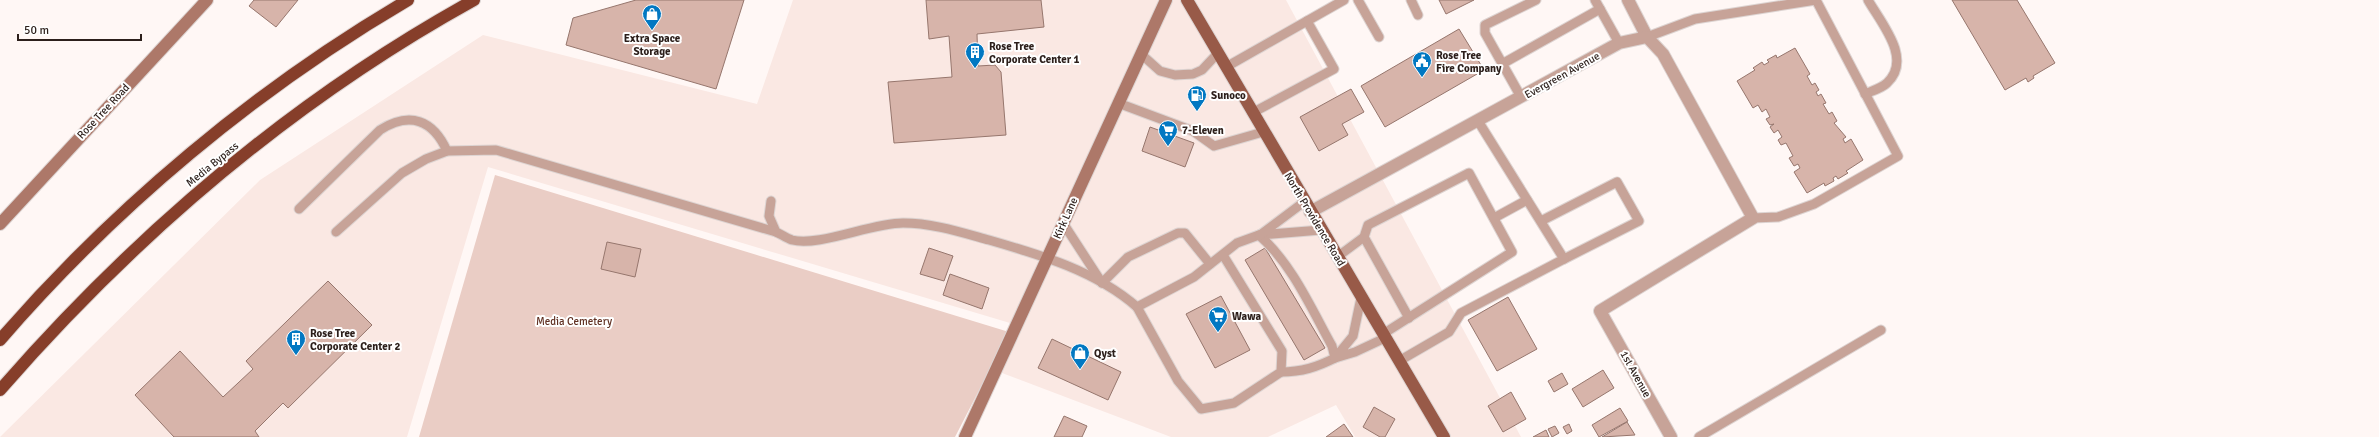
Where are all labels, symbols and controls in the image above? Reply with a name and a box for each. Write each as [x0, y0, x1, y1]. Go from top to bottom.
shop icon: Extra Space Storage [641, 3, 663, 31]
scale bar [18, 16, 141, 42]
text: 50 m [24, 23, 49, 38]
place label: Extra Space Storage [624, 32, 681, 58]
place label: Rose Tree Corporate Center 1 [989, 40, 1080, 66]
building icon: Rose Tree Corporate Center 1 [964, 41, 986, 69]
place label: Rose Tree Fire Company [1436, 49, 1502, 75]
street label: Evergreen Avenue [1522, 49, 1602, 101]
public building icon: Rose Tree Fire Company [1411, 50, 1433, 78]
street label: Rose Tree Road [75, 81, 132, 142]
fuel station icon: Sunoco [1186, 84, 1208, 112]
place label: Sunoco [1211, 89, 1246, 102]
supermarket icon: 7-Eleven [1157, 119, 1179, 147]
place label: 7-Eleven [1182, 124, 1224, 137]
street label: Media Bypass [183, 139, 241, 190]
street label: North Providence Road [1281, 170, 1348, 269]
street label: Kirk Lane [1051, 195, 1080, 241]
supermarket icon: Wawa [1207, 305, 1229, 333]
place label: Wawa [1232, 310, 1261, 323]
park label: Media Cemetery [536, 315, 613, 328]
place label: Rose Tree Corporate Center 2 [310, 327, 401, 353]
building icon: Rose Tree Corporate Center 2 [285, 328, 307, 356]
shop icon: Qyst [1069, 342, 1091, 370]
place label: Qyst [1094, 347, 1116, 360]
street label: 1st Avenue [1617, 349, 1654, 400]

